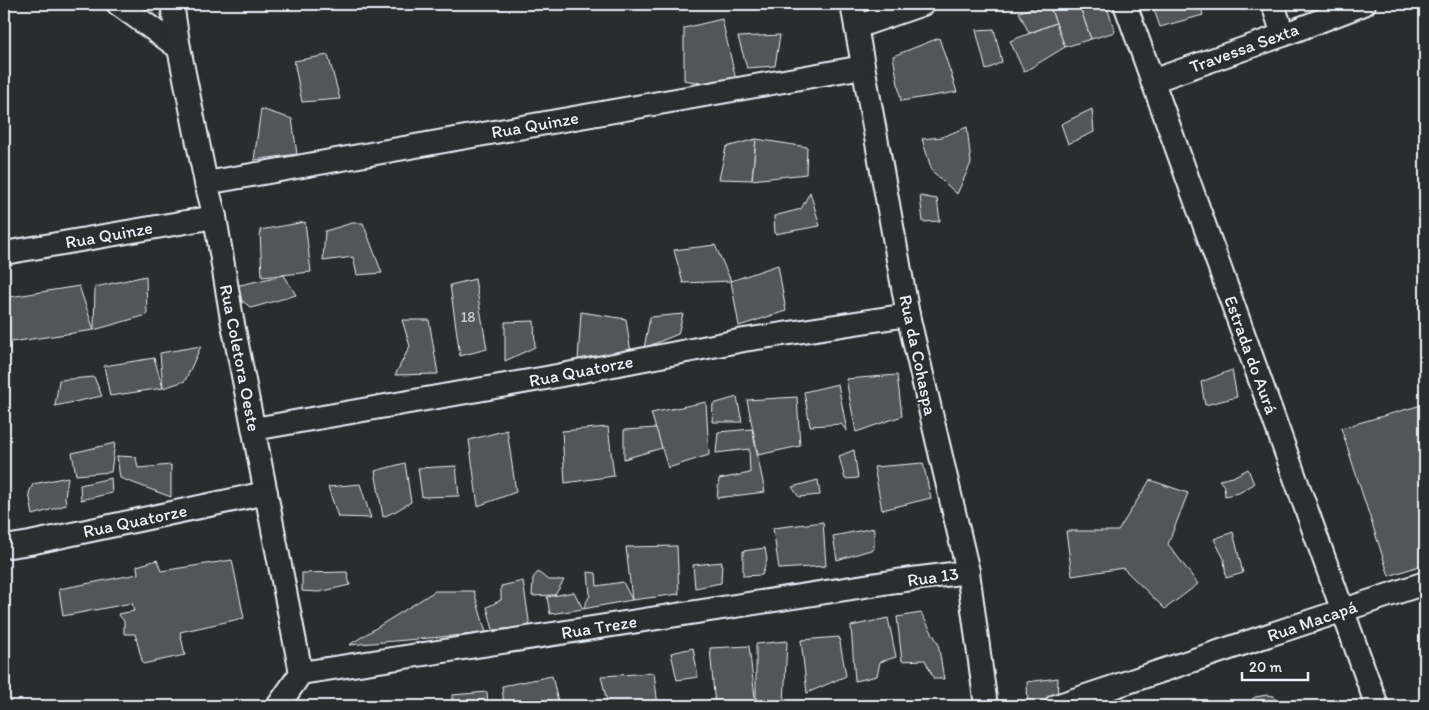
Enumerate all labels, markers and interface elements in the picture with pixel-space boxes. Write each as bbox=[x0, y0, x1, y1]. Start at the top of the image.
street label: Travessa Sexta bbox=[1186, 18, 1302, 78]
street label: Rua Quinze bbox=[490, 107, 580, 143]
street label: Rua Quinze bbox=[64, 217, 154, 253]
street label: Rua Coletora Oeste bbox=[215, 283, 265, 433]
street label: Rua da Cohaspa bbox=[894, 293, 942, 418]
street label: Estrada do Aurá bbox=[1219, 293, 1283, 418]
house number: 18 bbox=[460, 308, 476, 326]
street label: Rua Quatorze bbox=[527, 350, 635, 392]
street label: Rua Quatorze bbox=[81, 499, 189, 543]
street label: Rua 13 bbox=[906, 562, 960, 592]
street label: Rua Macapá bbox=[1264, 595, 1360, 647]
street label: Rua Treze bbox=[560, 610, 638, 644]
scale bar bbox=[1242, 650, 1308, 682]
text: 20 m bbox=[1249, 658, 1283, 676]

